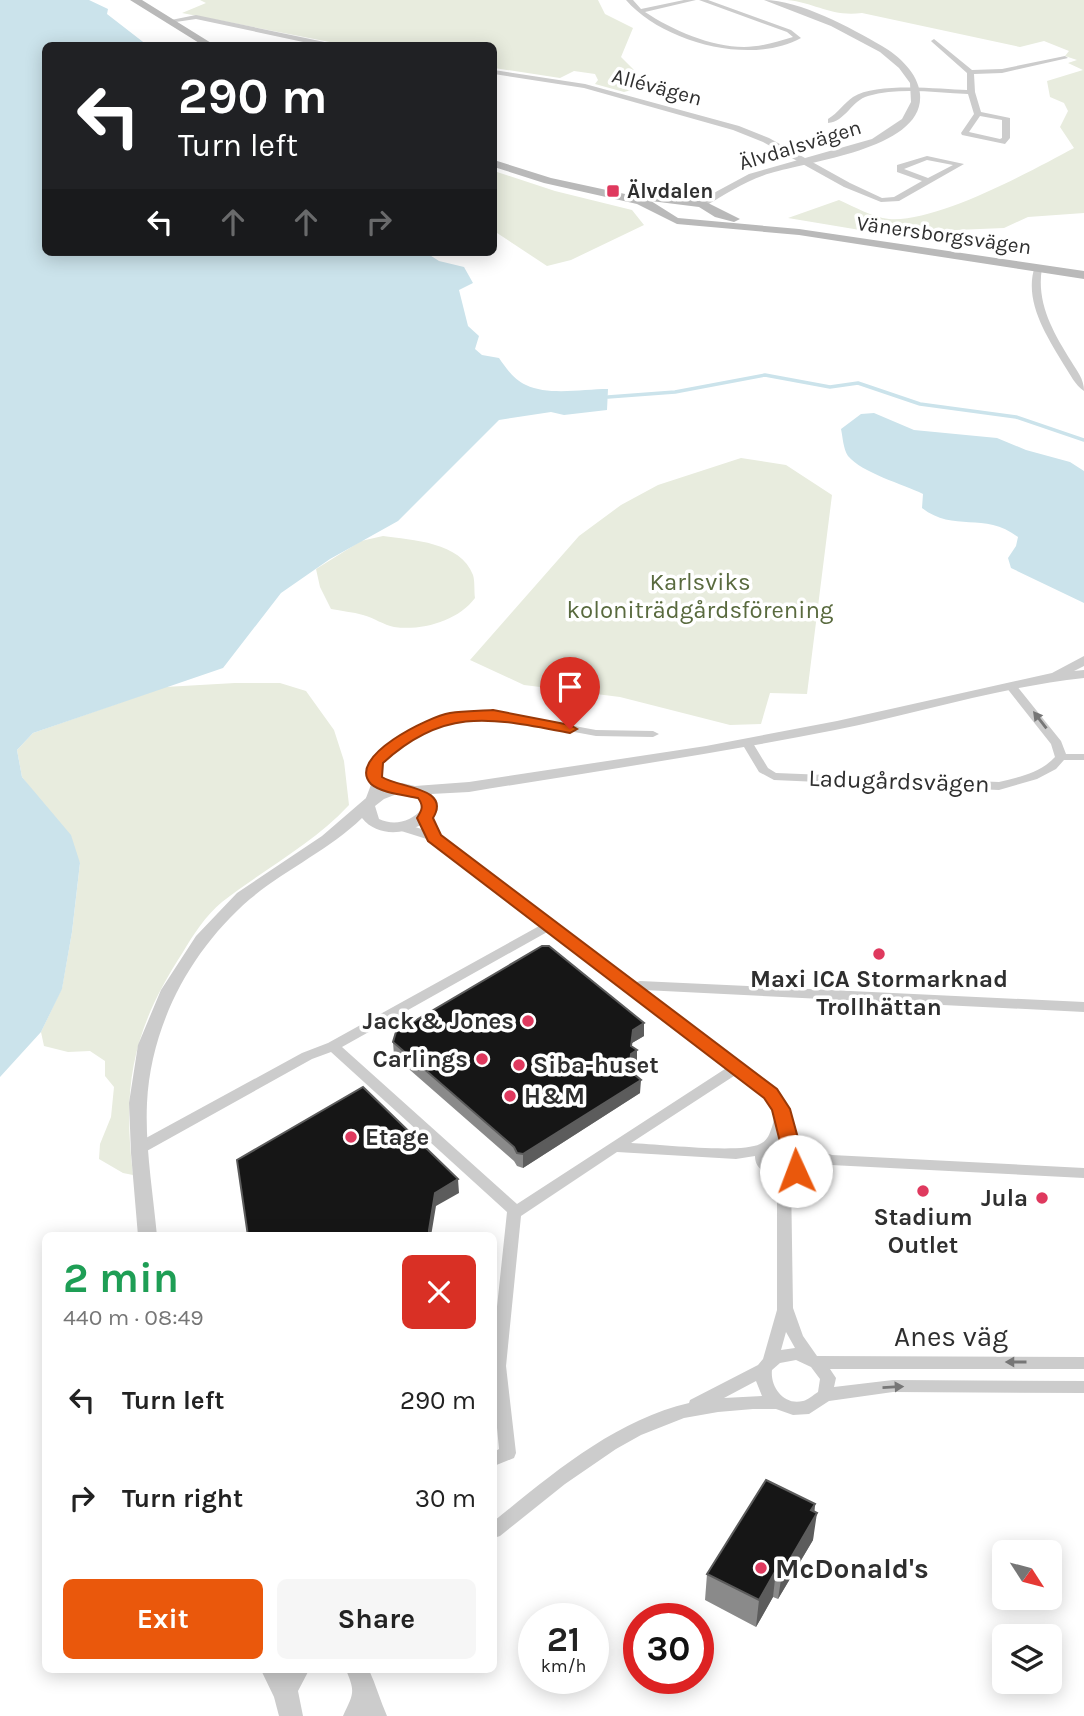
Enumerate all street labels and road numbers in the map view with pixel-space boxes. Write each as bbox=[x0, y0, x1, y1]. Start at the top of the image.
street label: Allévägen bbox=[609, 63, 705, 111]
street label: Älvdalsvägen bbox=[736, 115, 864, 175]
street label: Vänersborgsvägen bbox=[855, 211, 1033, 259]
street label: Ladugårdsvägen bbox=[808, 764, 990, 798]
street label: Anes väg bbox=[894, 1320, 1008, 1353]

